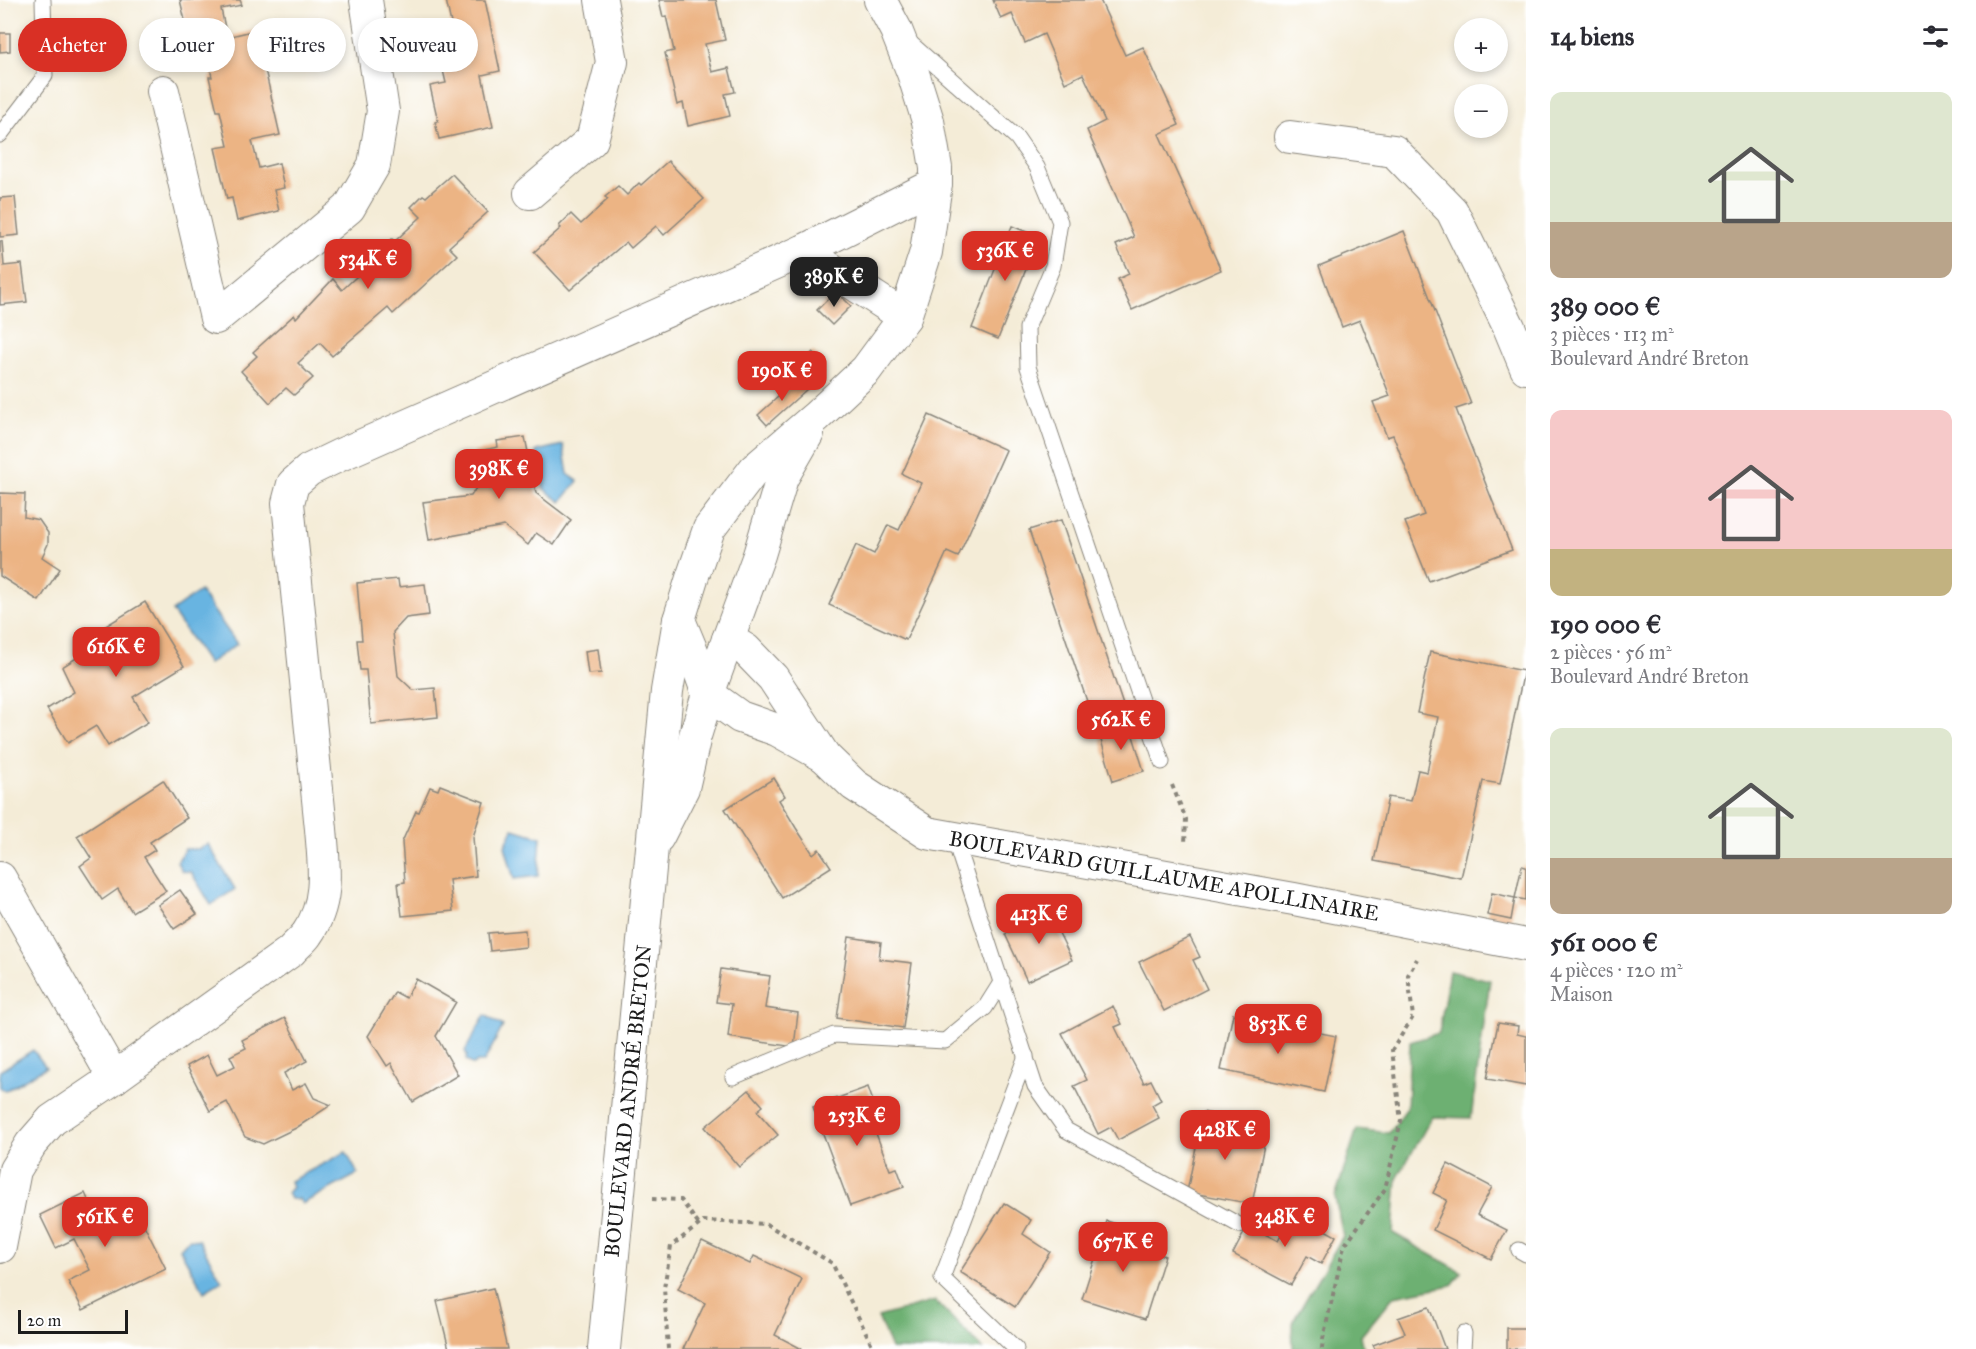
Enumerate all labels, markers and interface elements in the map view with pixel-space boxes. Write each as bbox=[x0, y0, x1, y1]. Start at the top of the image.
chip: Acheter bbox=[18, 18, 127, 72]
chip: Louer bbox=[139, 18, 235, 72]
chip: Filtres bbox=[247, 18, 346, 72]
chip: Nouveau bbox=[358, 18, 478, 72]
map controls bbox=[1454, 18, 1508, 138]
button: + bbox=[1454, 18, 1508, 72]
text: 14 biens bbox=[1550, 20, 1634, 52]
icon: filters bbox=[1919, 20, 1952, 53]
button: − bbox=[1454, 84, 1508, 138]
icon: home bbox=[1697, 131, 1805, 239]
pin: 536K € bbox=[956, 231, 1054, 282]
text: 536K € bbox=[976, 238, 1034, 262]
pin: 534K € bbox=[319, 239, 417, 290]
text: 534K € bbox=[338, 246, 398, 270]
pin: 389K € bbox=[785, 257, 883, 308]
text: 389K € bbox=[804, 264, 864, 288]
text: 389 000 € bbox=[1550, 290, 1661, 322]
text: 3 pièces · 113 m² bbox=[1550, 322, 1674, 346]
text: Boulevard André Breton bbox=[1550, 346, 1749, 370]
pin: 190K € bbox=[733, 351, 831, 402]
text: 190K € bbox=[752, 358, 812, 382]
pin: 398K € bbox=[450, 449, 548, 500]
icon: home bbox=[1697, 449, 1805, 557]
text: 398K € bbox=[469, 456, 529, 480]
text: 190 000 € bbox=[1550, 608, 1662, 640]
pin: 616K € bbox=[67, 627, 165, 678]
text: 616K € bbox=[87, 634, 145, 658]
text: 2 pièces · 56 m² bbox=[1550, 640, 1671, 664]
text: Boulevard André Breton bbox=[1550, 664, 1749, 688]
pin: 562K € bbox=[1072, 700, 1170, 751]
text: 562K € bbox=[1091, 707, 1151, 731]
icon: home bbox=[1697, 767, 1805, 875]
street label: BOULEVARD GUILLAUME APOLLINAIRE bbox=[947, 825, 1381, 927]
pin: 413K € bbox=[990, 894, 1088, 945]
text: 413K € bbox=[1010, 901, 1068, 925]
text: 561 000 € bbox=[1550, 926, 1658, 958]
street label: BOULEVARD ANDRÉ BRETON bbox=[598, 943, 657, 1259]
text: 4 pièces · 120 m² bbox=[1550, 958, 1683, 982]
text: Maison bbox=[1550, 982, 1613, 1006]
pin: 853K € bbox=[1229, 1004, 1327, 1055]
text: 853K € bbox=[1249, 1011, 1307, 1035]
pin: 253K € bbox=[808, 1096, 906, 1147]
text: 253K € bbox=[828, 1103, 886, 1127]
pin: 428K € bbox=[1176, 1110, 1274, 1161]
text: 428K € bbox=[1194, 1117, 1256, 1141]
pin: 561K € bbox=[56, 1197, 154, 1248]
pin: 348K € bbox=[1236, 1197, 1334, 1248]
text: 561K € bbox=[76, 1204, 134, 1228]
text: 348K € bbox=[1255, 1204, 1315, 1228]
pin: 657K € bbox=[1074, 1222, 1172, 1273]
text: 657K € bbox=[1093, 1229, 1153, 1253]
scale bar bbox=[18, 1307, 128, 1334]
text: 20 m bbox=[27, 1311, 61, 1330]

